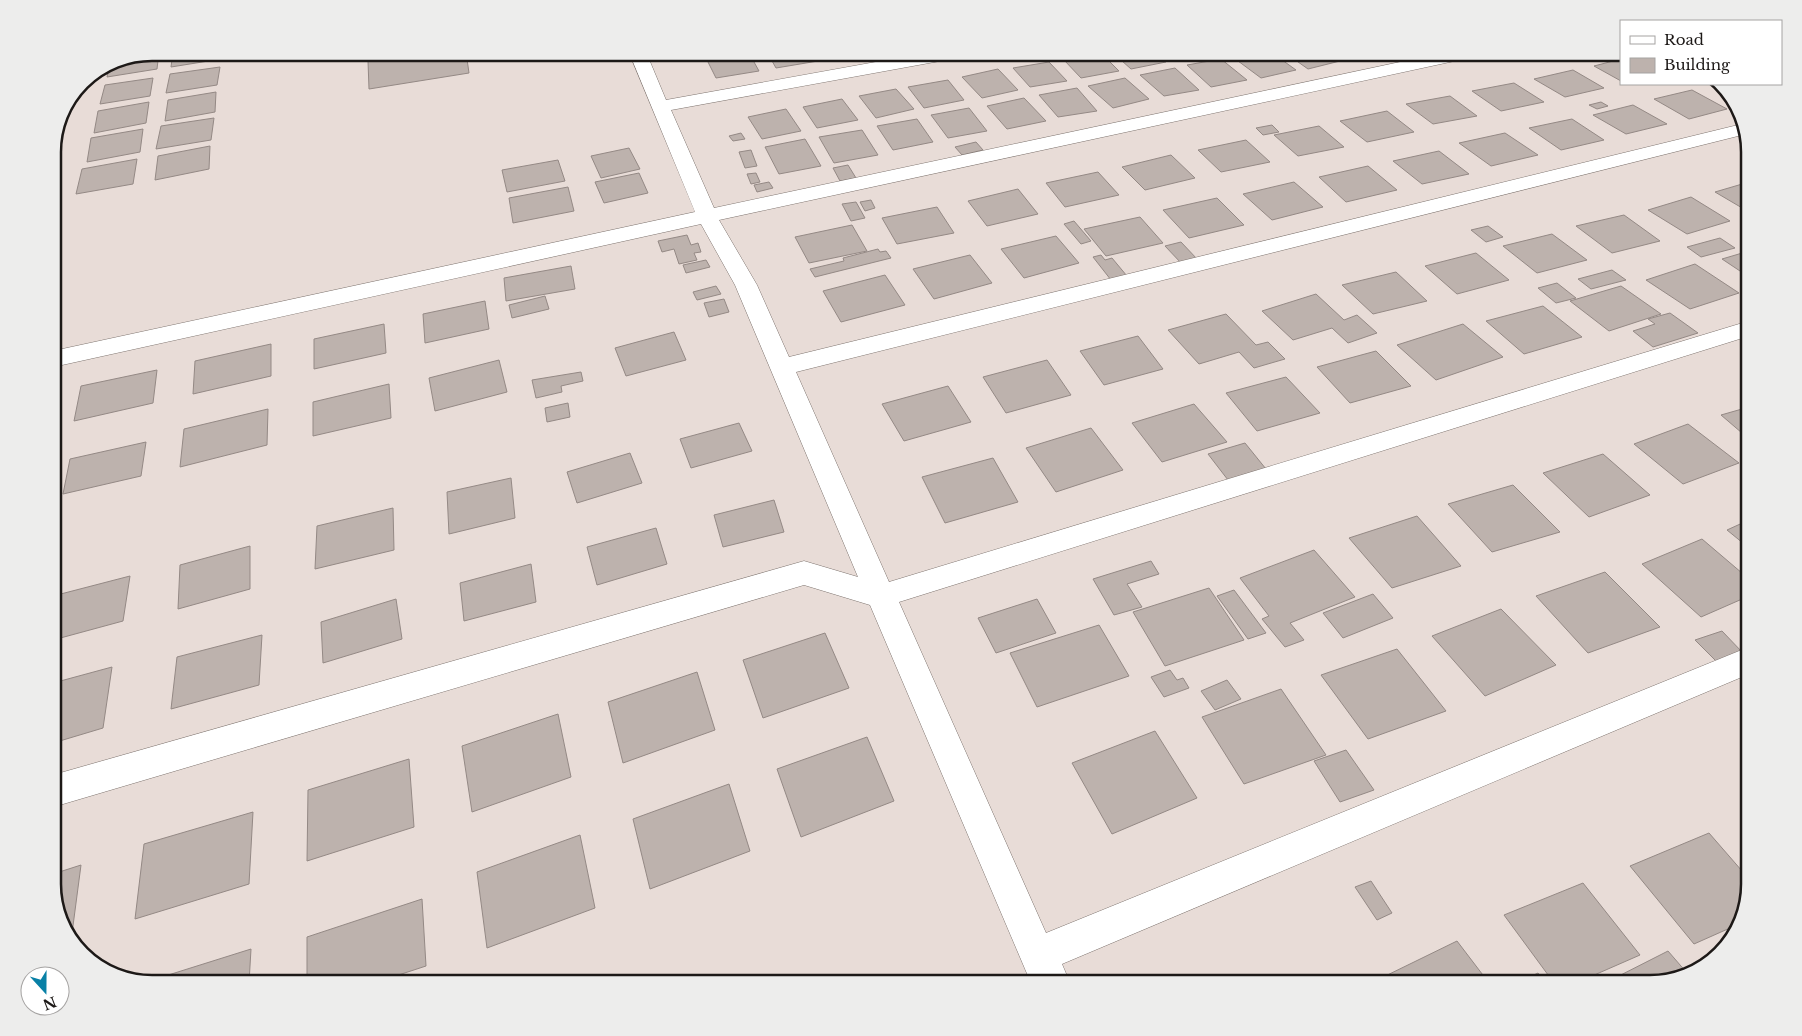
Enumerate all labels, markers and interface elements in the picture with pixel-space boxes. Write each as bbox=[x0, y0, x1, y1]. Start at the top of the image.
legend bbox=[1620, 20, 1782, 85]
text: Road bbox=[1664, 30, 1704, 49]
text: Building bbox=[1664, 55, 1731, 74]
north arrow bbox=[20, 966, 70, 1016]
text: N bbox=[40, 992, 59, 1014]

